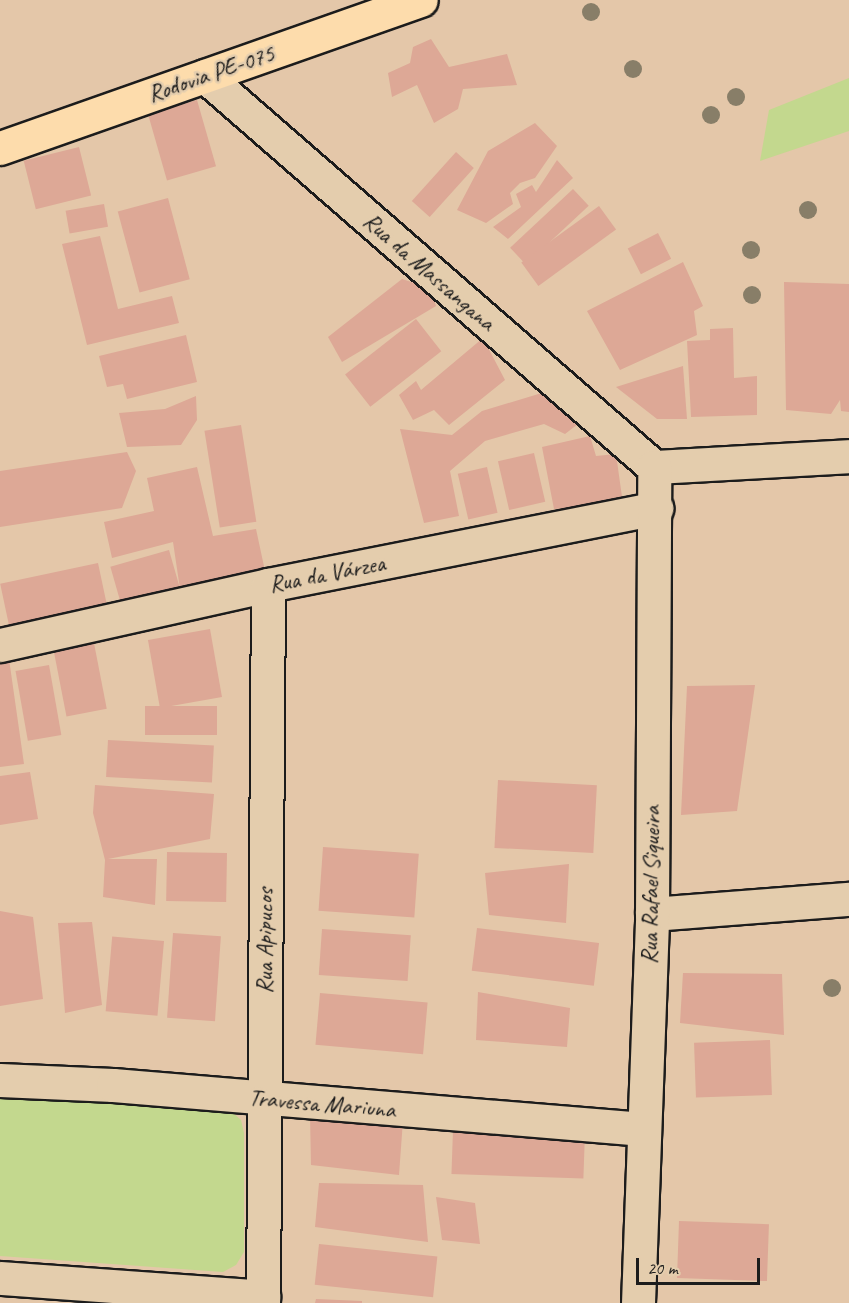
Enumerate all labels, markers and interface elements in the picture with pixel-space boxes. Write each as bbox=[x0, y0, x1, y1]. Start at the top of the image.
street label: Rodovia PE-075 bbox=[144, 39, 278, 109]
street label: Rua da Massangana bbox=[357, 207, 501, 337]
street label: Rua da Várzea bbox=[266, 549, 388, 599]
street label: Rua Rafael Siqueira bbox=[635, 805, 667, 965]
street label: Rua Apipucos bbox=[251, 888, 279, 994]
street label: Travessa Mariuna bbox=[248, 1083, 396, 1125]
scale bar bbox=[639, 1246, 764, 1284]
text: 20 m bbox=[647, 1257, 678, 1279]

